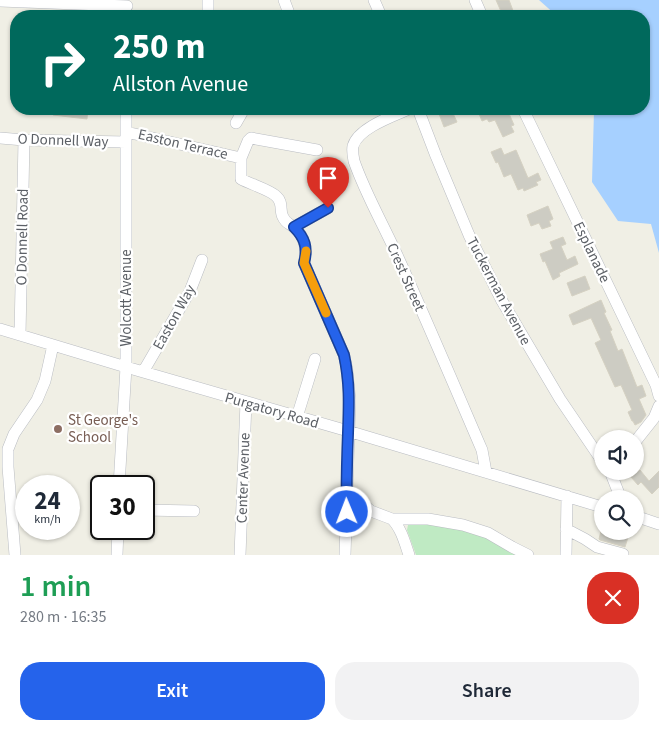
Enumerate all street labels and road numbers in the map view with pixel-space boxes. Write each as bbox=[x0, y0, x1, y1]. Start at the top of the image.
street label: Easton Terrace bbox=[136, 124, 230, 165]
street label: O Donnell Way bbox=[17, 128, 109, 153]
street label: O Donnell Road bbox=[11, 188, 34, 286]
street label: Esplanade bbox=[568, 218, 615, 286]
street label: Tuckerman Avenue bbox=[461, 234, 536, 349]
street label: Crest Street bbox=[381, 240, 430, 315]
street label: Wolcott Avenue bbox=[116, 249, 137, 347]
street label: Easton Way bbox=[148, 281, 201, 354]
street label: Purgatory Road bbox=[222, 387, 321, 434]
street label: Center Avenue bbox=[231, 432, 256, 524]

